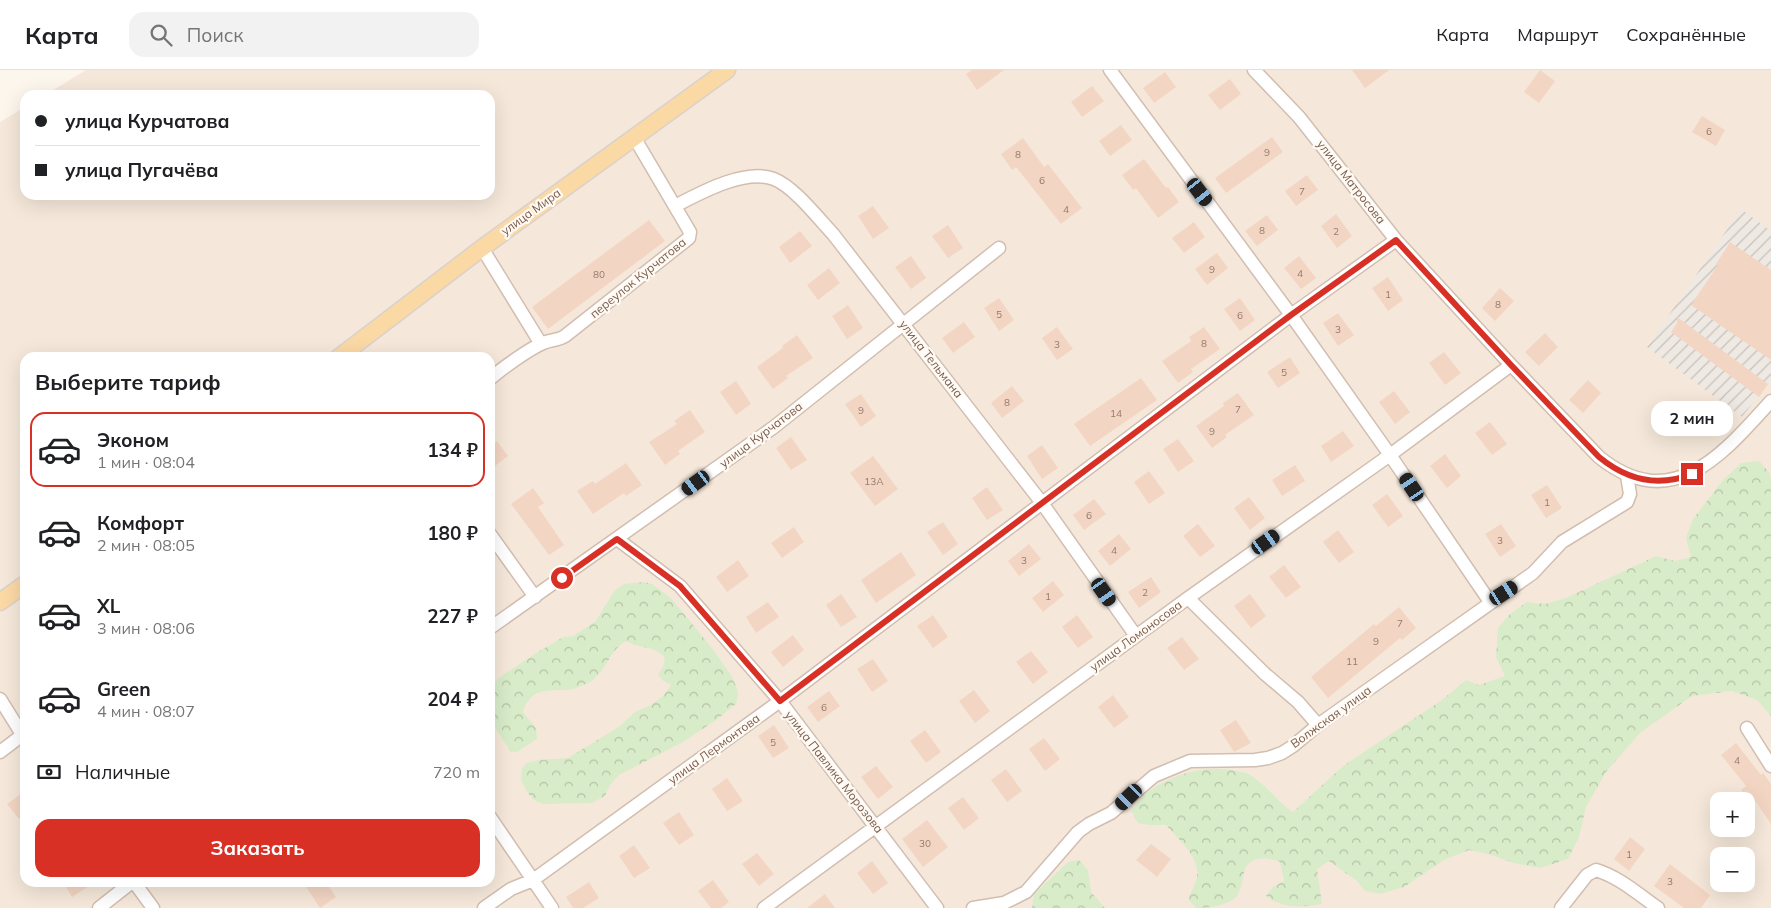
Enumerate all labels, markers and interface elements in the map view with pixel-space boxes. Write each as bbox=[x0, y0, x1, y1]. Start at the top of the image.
search box bbox=[129, 12, 479, 57]
text: Карта bbox=[25, 20, 99, 50]
icon: search bbox=[147, 21, 175, 49]
text: Поиск bbox=[187, 23, 244, 47]
text: Карта bbox=[1436, 23, 1489, 46]
text: Маршрут bbox=[1517, 23, 1598, 46]
text: Сохранённые bbox=[1626, 23, 1746, 46]
text: улица Курчатова bbox=[65, 109, 230, 133]
house number: 6 bbox=[1706, 125, 1712, 138]
street label: улица Матросова bbox=[1314, 137, 1389, 227]
house number: 9 bbox=[1264, 146, 1270, 159]
house number: 8 bbox=[1015, 148, 1021, 161]
text: улица Пугачёва bbox=[65, 158, 219, 182]
house number: 6 bbox=[1039, 174, 1045, 187]
car bbox=[1184, 176, 1215, 208]
street label: улица Мира bbox=[498, 185, 564, 238]
house number: 7 bbox=[1299, 185, 1305, 198]
house number: 4 bbox=[1063, 203, 1069, 216]
house number: 8 bbox=[1259, 224, 1265, 237]
house number: 2 bbox=[1333, 225, 1339, 238]
street label: переулок Курчатова bbox=[587, 234, 689, 321]
house number: 9 bbox=[1209, 263, 1215, 276]
house number: 4 bbox=[1297, 267, 1303, 280]
house number: 80 bbox=[593, 268, 605, 281]
house number: 1 bbox=[1385, 288, 1391, 301]
house number: 8 bbox=[1495, 298, 1501, 311]
house number: 5 bbox=[996, 308, 1002, 321]
house number: 6 bbox=[1237, 309, 1243, 322]
street label: улица Тельмана bbox=[896, 317, 966, 401]
house number: 3 bbox=[1335, 323, 1341, 336]
house number: 8 bbox=[1201, 337, 1207, 350]
house number: 3 bbox=[1054, 338, 1060, 351]
house number: 5 bbox=[1281, 366, 1287, 379]
text: Выберите тариф bbox=[35, 368, 221, 396]
house number: 8 bbox=[1004, 396, 1010, 409]
street label: улица Курчатова bbox=[716, 399, 805, 471]
callout: 2 мин bbox=[1651, 402, 1733, 436]
house number: 7 bbox=[1235, 403, 1241, 416]
house number: 9 bbox=[858, 404, 864, 417]
house number: 14 bbox=[1110, 407, 1122, 420]
text: 2 мин bbox=[1670, 408, 1714, 428]
house number: 9 bbox=[1209, 425, 1215, 438]
icon: car bbox=[37, 427, 82, 472]
text: Эконом bbox=[97, 428, 169, 452]
text: 134 ₽ bbox=[427, 438, 478, 462]
text: 1 мин · 08:04 bbox=[97, 452, 195, 472]
route end bbox=[1681, 463, 1703, 485]
car bbox=[679, 468, 712, 498]
car bbox=[1397, 470, 1426, 504]
house number: 13А bbox=[864, 475, 884, 488]
house number: 1 bbox=[1544, 496, 1550, 509]
house number: 6 bbox=[1086, 509, 1092, 522]
icon: car bbox=[37, 510, 82, 555]
text: Комфорт bbox=[97, 511, 184, 535]
text: 180 ₽ bbox=[427, 521, 478, 545]
car bbox=[1249, 527, 1282, 557]
house number: 3 bbox=[1497, 534, 1503, 547]
text: 2 мин · 08:05 bbox=[97, 535, 195, 555]
house number: 4 bbox=[1111, 544, 1117, 557]
house number: 3 bbox=[1021, 554, 1027, 567]
route start bbox=[551, 567, 573, 589]
car bbox=[1089, 575, 1118, 609]
car bbox=[1487, 579, 1520, 607]
house number: 2 bbox=[1142, 586, 1148, 599]
house number: 1 bbox=[1045, 590, 1051, 603]
icon: car bbox=[37, 593, 82, 638]
text: XL bbox=[97, 594, 120, 618]
street label: улица Ломоносова bbox=[1087, 597, 1185, 674]
text: 227 ₽ bbox=[427, 604, 478, 628]
house number: 7 bbox=[1397, 617, 1403, 630]
text: 3 мин · 08:06 bbox=[97, 618, 195, 638]
house number: 9 bbox=[1373, 635, 1379, 648]
house number: 11 bbox=[1346, 655, 1358, 668]
icon: car bbox=[37, 676, 82, 721]
text: Green bbox=[97, 677, 151, 701]
street label: Волжская улица bbox=[1287, 682, 1374, 751]
text: 204 ₽ bbox=[427, 687, 478, 711]
text: 4 мин · 08:07 bbox=[97, 701, 195, 721]
house number: 6 bbox=[821, 701, 827, 714]
street label: улица Павлика Морозова bbox=[782, 708, 887, 836]
street label: улица Лермонтова bbox=[665, 710, 763, 787]
house number: 5 bbox=[770, 736, 776, 749]
house number: 4 bbox=[1734, 754, 1740, 767]
icon: cash bbox=[35, 758, 63, 786]
text: Наличные bbox=[75, 760, 170, 784]
text: 720 m bbox=[433, 762, 480, 782]
car bbox=[1113, 781, 1145, 813]
map controls bbox=[1710, 792, 1755, 892]
button: + bbox=[1710, 792, 1755, 837]
button: Заказать bbox=[35, 819, 480, 877]
house number: 30 bbox=[919, 837, 931, 850]
button: − bbox=[1710, 847, 1755, 892]
house number: 1 bbox=[1626, 848, 1632, 861]
house number: 3 bbox=[1667, 875, 1673, 888]

